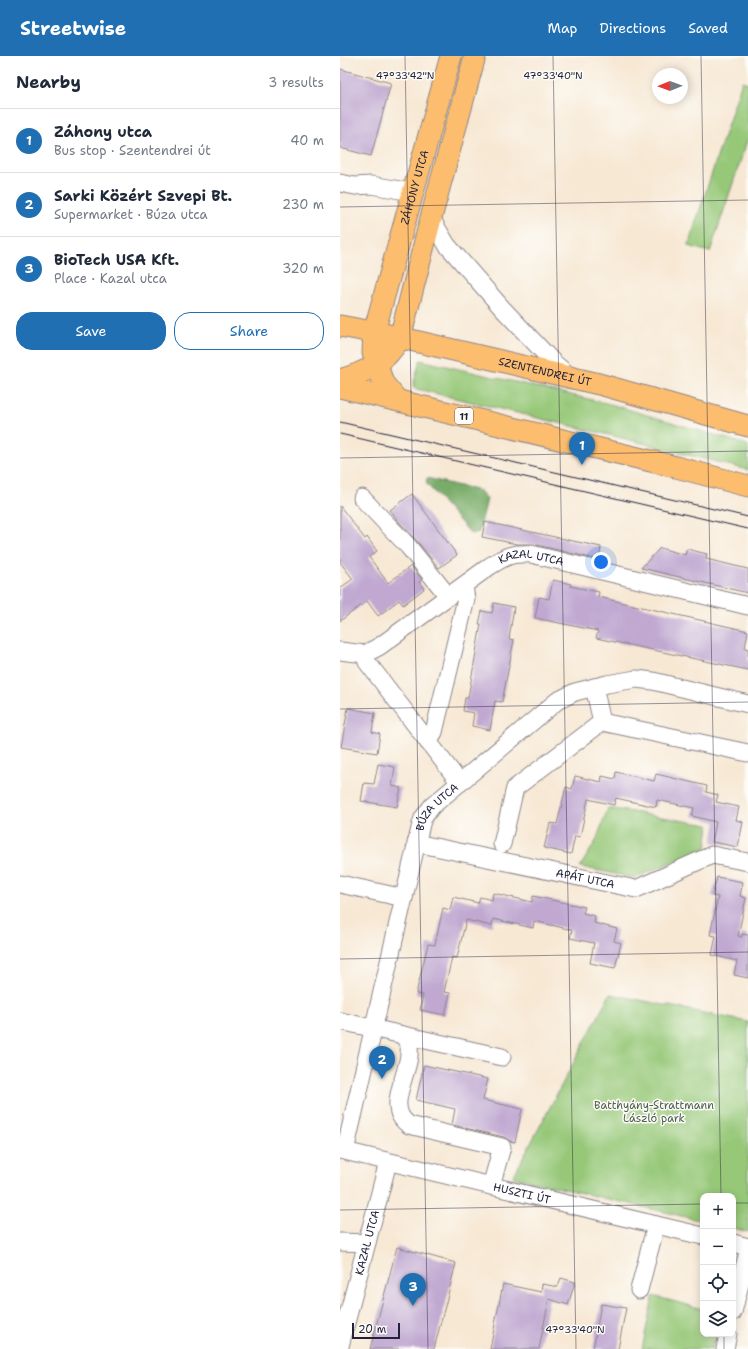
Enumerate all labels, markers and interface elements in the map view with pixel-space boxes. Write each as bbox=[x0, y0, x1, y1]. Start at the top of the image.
text: Streetwise bbox=[20, 16, 126, 41]
text: Map bbox=[548, 19, 578, 37]
text: Directions bbox=[600, 19, 666, 37]
text: Saved bbox=[688, 19, 728, 37]
north arrow bbox=[652, 68, 688, 104]
text: 47°33'42"N bbox=[376, 69, 434, 82]
text: 47°33'40"N bbox=[523, 69, 583, 82]
text: Nearby bbox=[16, 71, 81, 93]
text: 3 results bbox=[268, 74, 324, 91]
text: Záhony utca bbox=[54, 122, 152, 142]
text: 1 bbox=[26, 132, 32, 149]
text: 40 m bbox=[290, 132, 324, 149]
text: Bus stop · Szentendrei út bbox=[54, 142, 211, 159]
street label: ZÁHONY UTCA bbox=[397, 148, 432, 226]
text: Sarki Közért Szvepi Bt. bbox=[54, 186, 232, 206]
text: 2 bbox=[24, 196, 34, 213]
text: 230 m bbox=[282, 196, 324, 213]
text: Supermarket · Búza utca bbox=[54, 206, 208, 223]
text: BioTech USA Kft. bbox=[54, 250, 179, 270]
text: 3 bbox=[24, 260, 34, 277]
text: 320 m bbox=[282, 260, 324, 277]
text: Place · Kazal utca bbox=[54, 270, 167, 287]
button: Save bbox=[16, 312, 166, 350]
button: Share bbox=[174, 312, 324, 350]
street label: SZENTENDREI ÚT bbox=[497, 353, 593, 390]
road number: 11 bbox=[455, 408, 473, 424]
pin: 1 bbox=[569, 432, 595, 465]
street label: KAZAL UTCA bbox=[496, 546, 565, 569]
your location bbox=[591, 552, 611, 572]
street label: BÚZA UTCA bbox=[412, 780, 461, 832]
street label: APÁT UTCA bbox=[555, 865, 616, 892]
pin: 2 bbox=[369, 1046, 395, 1079]
park label: Batthyány-Strattmann László park bbox=[594, 1098, 714, 1126]
street label: HUSZTI ÚT bbox=[492, 1179, 552, 1207]
map controls bbox=[700, 1193, 736, 1337]
button: + bbox=[700, 1193, 736, 1229]
street label: KAZAL UTCA bbox=[351, 1208, 383, 1277]
button: − bbox=[700, 1229, 736, 1265]
button: locate bbox=[700, 1265, 736, 1301]
pin: 3 bbox=[400, 1273, 426, 1306]
button: layers bbox=[700, 1301, 736, 1337]
scale bar bbox=[352, 1321, 400, 1340]
text: 20 m bbox=[358, 1322, 386, 1337]
text: 47°33'40"N bbox=[545, 1323, 605, 1336]

